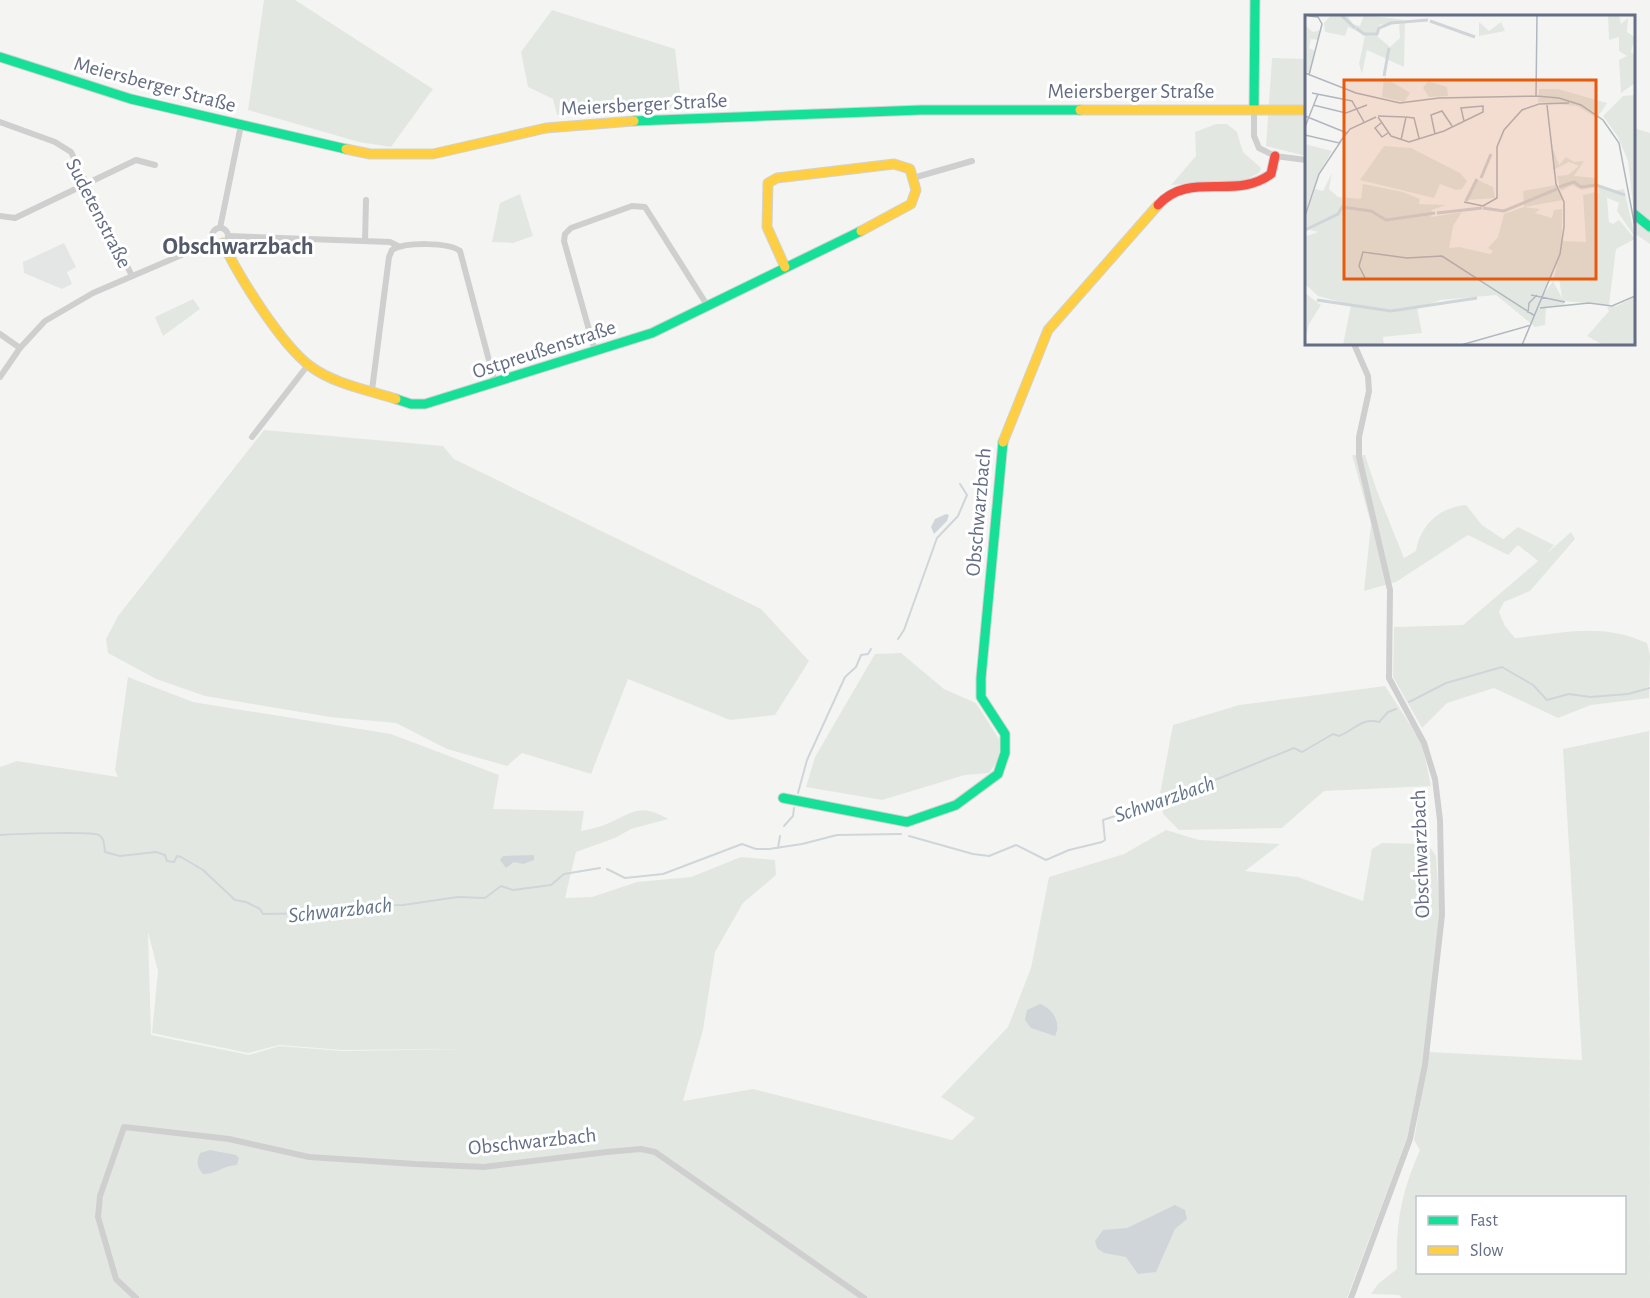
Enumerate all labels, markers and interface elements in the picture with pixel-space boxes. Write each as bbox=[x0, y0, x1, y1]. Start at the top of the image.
inset map bbox=[1305, 15, 1635, 345]
street label: Meiersberger Straße bbox=[72, 53, 238, 116]
street label: Meiersberger Straße bbox=[1048, 81, 1214, 102]
street label: Meiersberger Straße bbox=[560, 90, 728, 119]
street label: Sudetenstraße bbox=[62, 155, 135, 272]
district label: Obschwarzbach bbox=[162, 235, 314, 259]
street label: Ostpreußenstraße bbox=[470, 316, 619, 383]
street label: Obschwarzbach bbox=[962, 447, 995, 577]
water label: Schwarzbach bbox=[1111, 772, 1217, 826]
street label: Obschwarzbach bbox=[1408, 789, 1433, 919]
water label: Schwarzbach bbox=[287, 894, 393, 926]
street label: Obschwarzbach bbox=[467, 1124, 597, 1159]
legend bbox=[1416, 1196, 1626, 1274]
text: Fast bbox=[1470, 1212, 1498, 1230]
text: Slow bbox=[1470, 1242, 1503, 1260]

